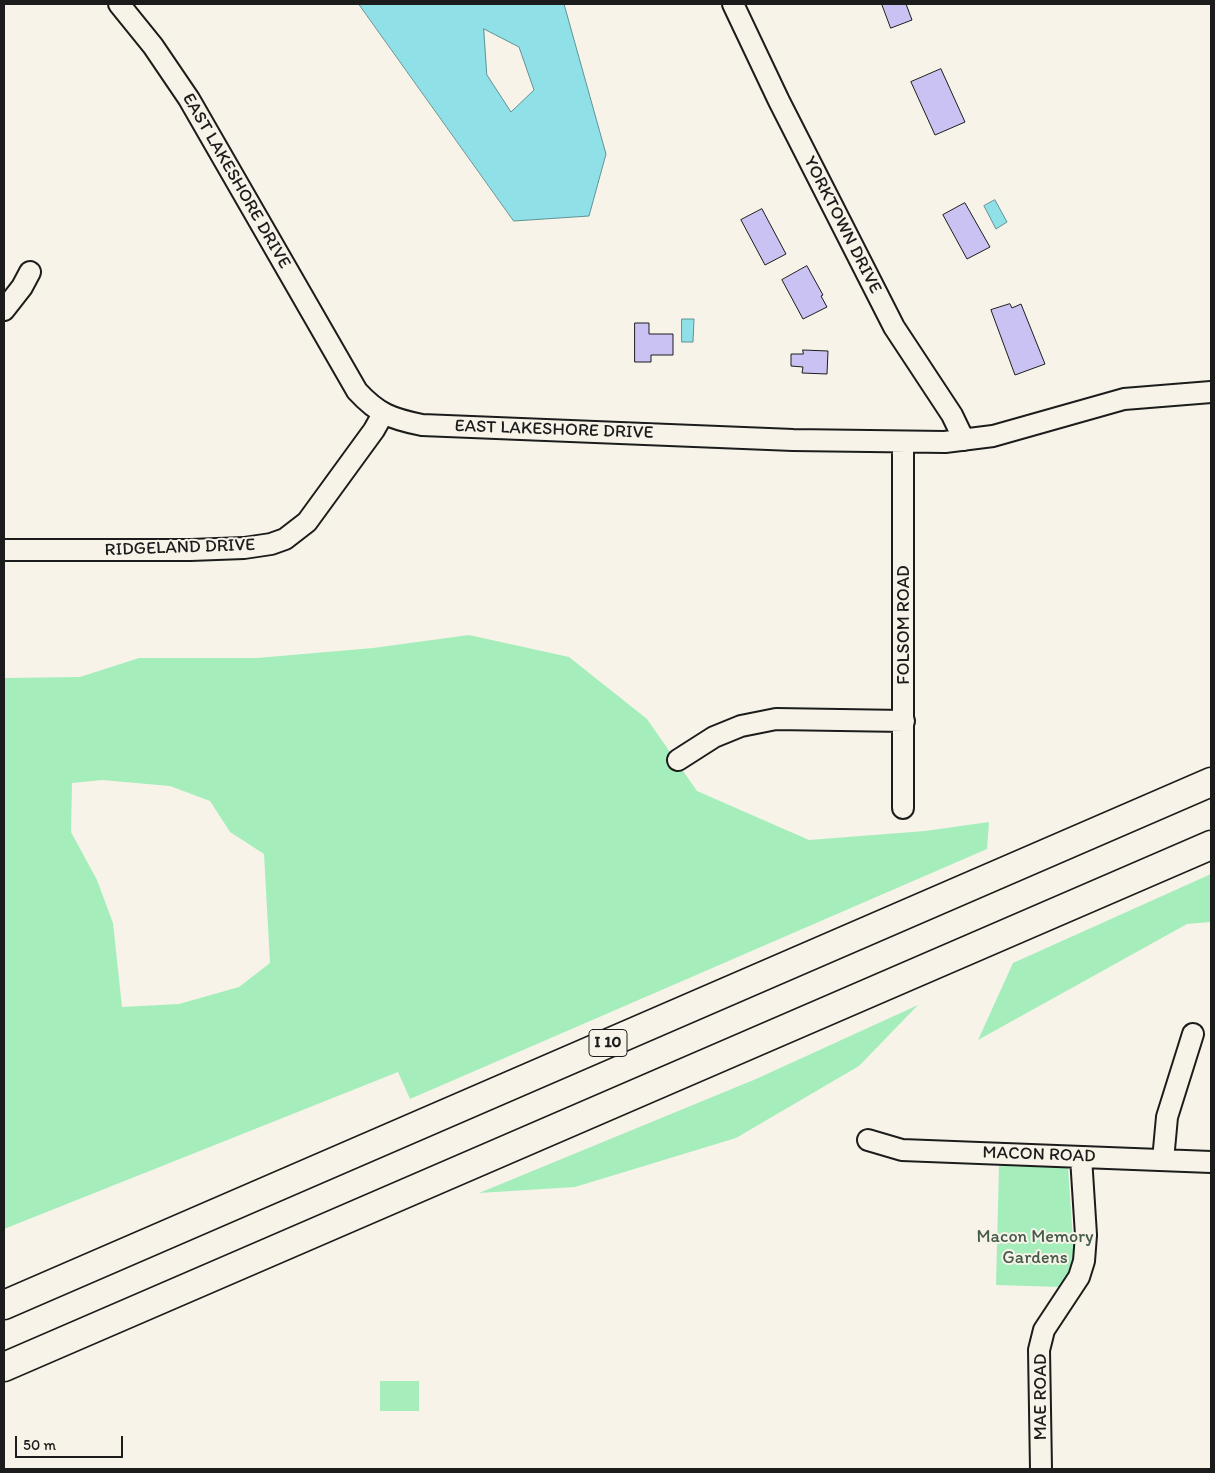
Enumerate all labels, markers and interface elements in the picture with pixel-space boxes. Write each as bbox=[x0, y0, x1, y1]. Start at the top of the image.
street label: EAST LAKESHORE DRIVE bbox=[177, 89, 295, 273]
street label: YORKTOWN DRIVE bbox=[798, 153, 886, 297]
street label: EAST LAKESHORE DRIVE bbox=[454, 416, 654, 444]
street label: RIDGELAND DRIVE bbox=[104, 535, 256, 561]
street label: FOLSOM ROAD bbox=[893, 565, 915, 685]
road number: I 10 bbox=[589, 1030, 627, 1056]
street label: MACON ROAD bbox=[982, 1142, 1096, 1168]
park label: Macon Memory Gardens bbox=[976, 1226, 1094, 1268]
street label: MAE ROAD bbox=[1030, 1354, 1052, 1440]
scale bar bbox=[18, 1426, 125, 1458]
text: 50 m bbox=[23, 1436, 56, 1454]

